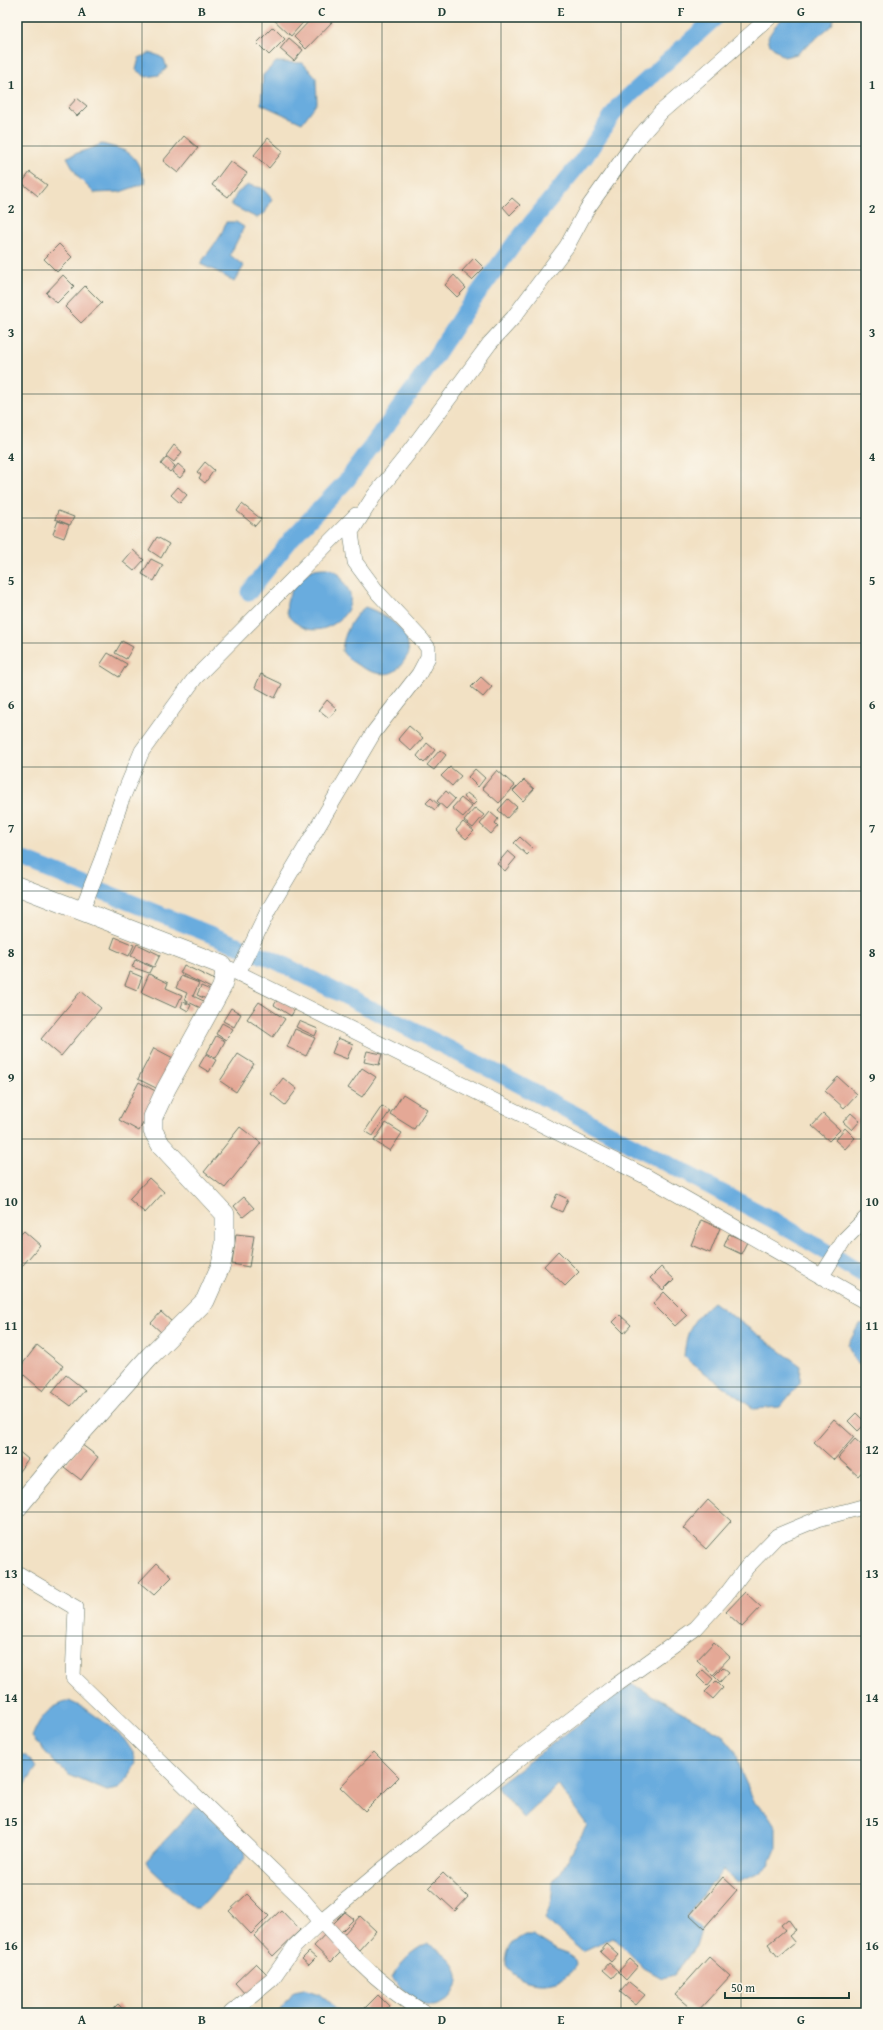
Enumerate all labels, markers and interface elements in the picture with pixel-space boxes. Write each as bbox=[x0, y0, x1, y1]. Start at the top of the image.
text: A bbox=[78, 2, 87, 21]
text: B bbox=[198, 2, 206, 21]
text: C bbox=[318, 2, 326, 21]
text: D bbox=[438, 2, 446, 21]
text: E bbox=[558, 2, 565, 21]
text: F bbox=[678, 2, 685, 21]
text: G bbox=[797, 2, 805, 21]
text: 1 bbox=[8, 75, 14, 94]
text: 1 bbox=[869, 75, 875, 94]
text: 2 bbox=[8, 199, 15, 218]
text: 2 bbox=[869, 199, 876, 218]
text: 3 bbox=[8, 323, 14, 342]
text: 3 bbox=[869, 323, 875, 342]
text: 4 bbox=[8, 447, 15, 466]
text: 4 bbox=[869, 447, 876, 466]
text: 5 bbox=[8, 571, 15, 590]
text: 5 bbox=[869, 571, 876, 590]
text: 6 bbox=[8, 695, 15, 714]
text: 6 bbox=[869, 695, 876, 714]
text: 7 bbox=[8, 819, 15, 838]
text: 7 bbox=[869, 819, 876, 838]
text: 8 bbox=[8, 943, 15, 962]
text: 8 bbox=[869, 943, 876, 962]
text: 9 bbox=[8, 1068, 15, 1087]
text: 9 bbox=[869, 1068, 876, 1087]
text: 10 bbox=[4, 1192, 18, 1211]
text: 10 bbox=[865, 1192, 879, 1211]
text: 11 bbox=[4, 1316, 18, 1335]
text: 11 bbox=[865, 1316, 879, 1335]
text: 12 bbox=[4, 1440, 18, 1459]
text: 12 bbox=[865, 1440, 879, 1459]
text: 13 bbox=[4, 1564, 18, 1583]
text: 13 bbox=[865, 1564, 879, 1583]
text: 14 bbox=[4, 1688, 18, 1707]
text: 14 bbox=[865, 1688, 879, 1707]
text: 15 bbox=[4, 1812, 18, 1831]
text: 15 bbox=[865, 1812, 879, 1831]
text: 16 bbox=[4, 1936, 18, 1955]
text: 16 bbox=[865, 1936, 879, 1955]
scale bar bbox=[725, 1974, 849, 2000]
text: 50 m bbox=[731, 1979, 755, 1996]
text: A bbox=[78, 2010, 87, 2029]
text: B bbox=[198, 2010, 206, 2029]
text: C bbox=[318, 2010, 326, 2029]
text: D bbox=[438, 2010, 446, 2029]
text: E bbox=[558, 2010, 565, 2029]
text: F bbox=[678, 2010, 685, 2029]
text: G bbox=[797, 2010, 805, 2029]

